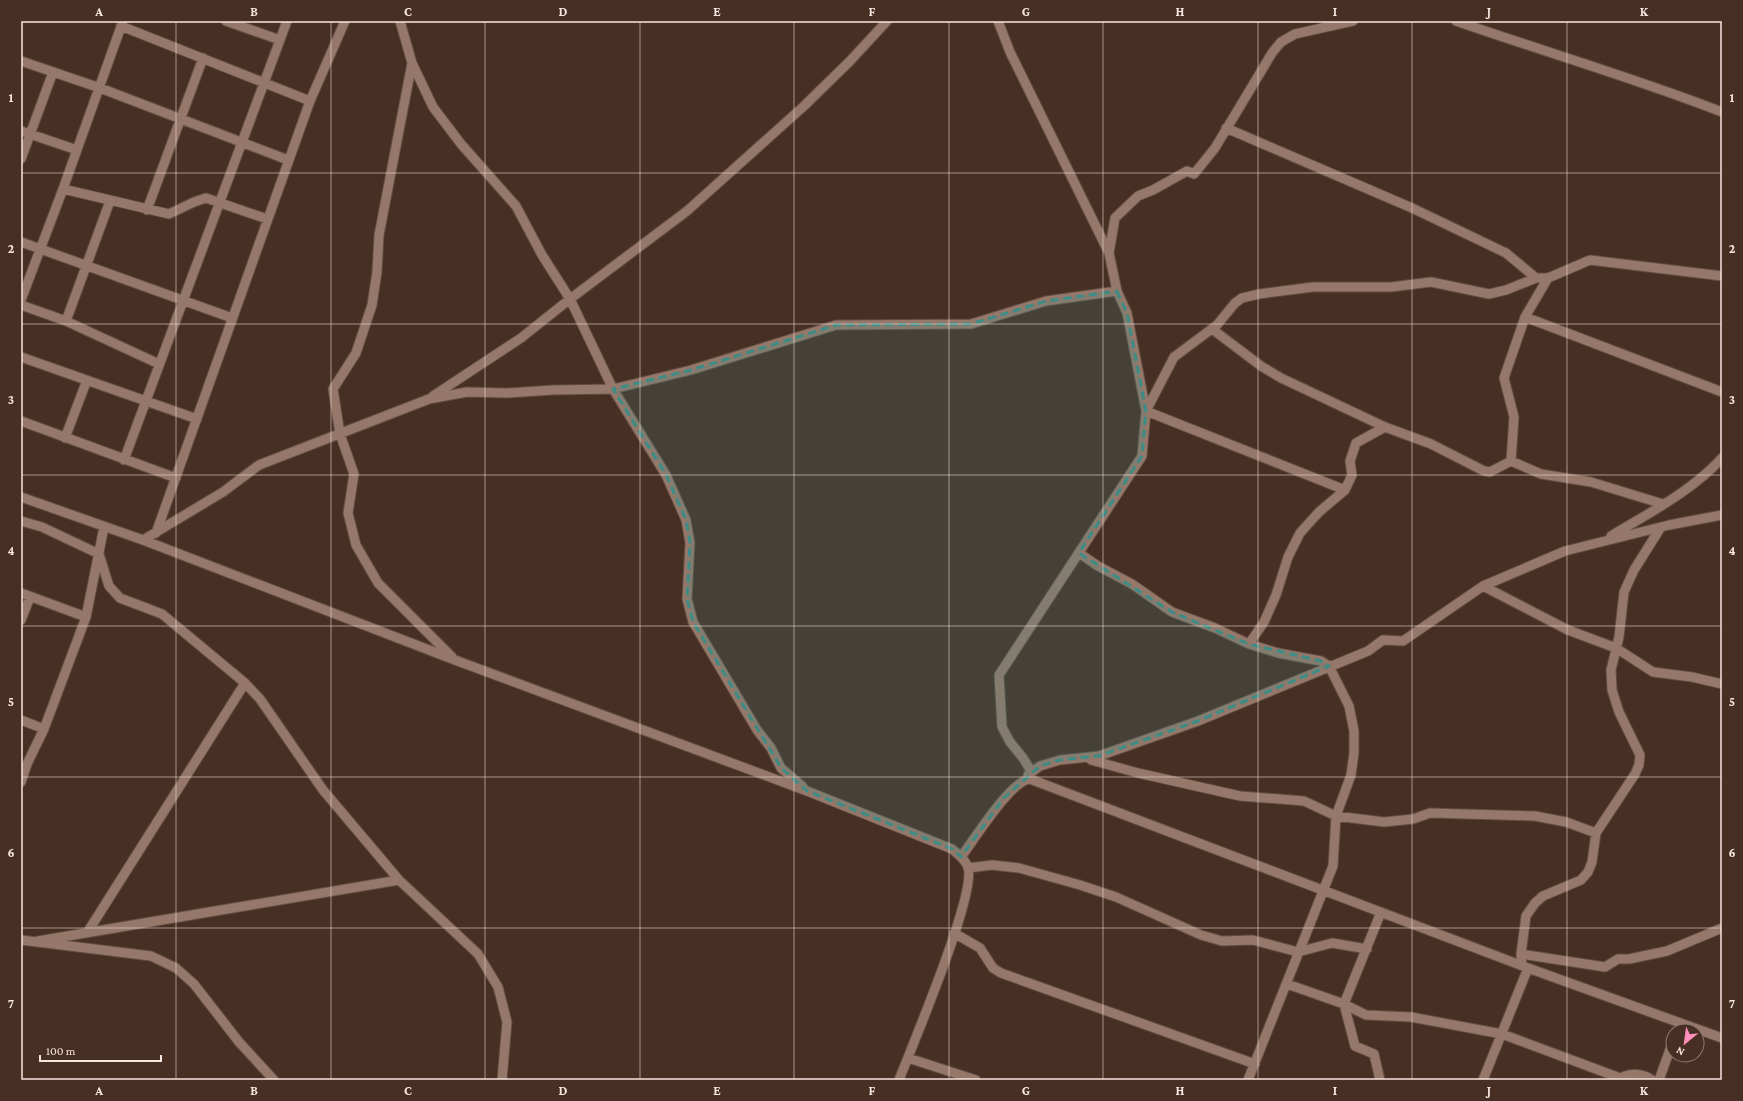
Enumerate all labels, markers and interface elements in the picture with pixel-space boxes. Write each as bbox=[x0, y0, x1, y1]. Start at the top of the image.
text: A bbox=[94, 4, 103, 19]
text: B bbox=[250, 4, 258, 19]
text: C bbox=[404, 4, 412, 19]
text: D bbox=[559, 4, 568, 19]
text: E bbox=[713, 4, 721, 19]
text: F bbox=[869, 4, 876, 19]
text: G bbox=[1022, 4, 1030, 19]
text: H bbox=[1176, 4, 1185, 19]
text: I bbox=[1333, 4, 1337, 19]
text: J bbox=[1485, 4, 1491, 19]
text: K bbox=[1640, 4, 1649, 19]
text: 1 bbox=[9, 90, 14, 105]
text: 1 bbox=[1730, 90, 1735, 105]
text: 2 bbox=[8, 241, 15, 256]
text: 2 bbox=[1729, 241, 1736, 256]
text: 3 bbox=[8, 392, 14, 407]
text: 3 bbox=[1729, 392, 1735, 407]
text: 4 bbox=[7, 543, 15, 558]
text: 4 bbox=[1728, 543, 1736, 558]
text: 5 bbox=[8, 694, 14, 709]
text: 5 bbox=[1729, 694, 1735, 709]
text: 6 bbox=[7, 845, 15, 860]
text: 6 bbox=[1728, 845, 1736, 860]
text: 7 bbox=[8, 996, 14, 1011]
text: 7 bbox=[1729, 996, 1735, 1011]
north arrow bbox=[1665, 1023, 1705, 1063]
scale bar bbox=[40, 1037, 161, 1063]
text: 100 m bbox=[46, 1044, 76, 1058]
text: N bbox=[1674, 1044, 1686, 1059]
text: A bbox=[94, 1083, 103, 1098]
text: B bbox=[250, 1083, 258, 1098]
text: C bbox=[404, 1083, 412, 1098]
text: D bbox=[559, 1083, 568, 1098]
text: E bbox=[713, 1083, 721, 1098]
text: F bbox=[869, 1083, 876, 1098]
text: G bbox=[1022, 1083, 1030, 1098]
text: H bbox=[1176, 1083, 1185, 1098]
text: I bbox=[1333, 1083, 1337, 1098]
text: J bbox=[1485, 1083, 1491, 1098]
text: K bbox=[1640, 1083, 1649, 1098]

